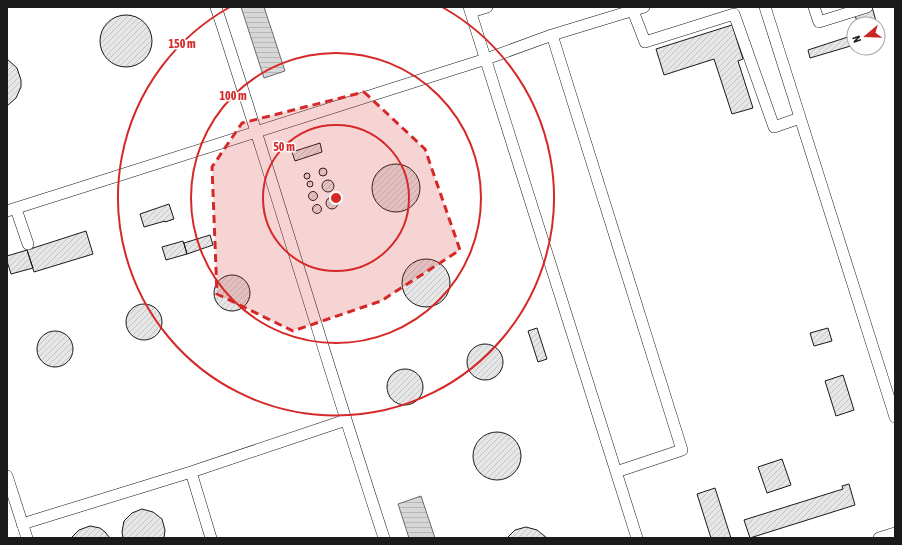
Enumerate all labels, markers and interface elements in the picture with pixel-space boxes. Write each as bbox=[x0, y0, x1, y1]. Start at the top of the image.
north arrow bbox=[846, 16, 886, 56]
text: N bbox=[850, 34, 863, 44]
text: 150 m bbox=[168, 37, 196, 51]
text: 100 m bbox=[219, 89, 247, 103]
text: 50 m bbox=[273, 140, 295, 154]
centre of rings bbox=[329, 191, 343, 205]

